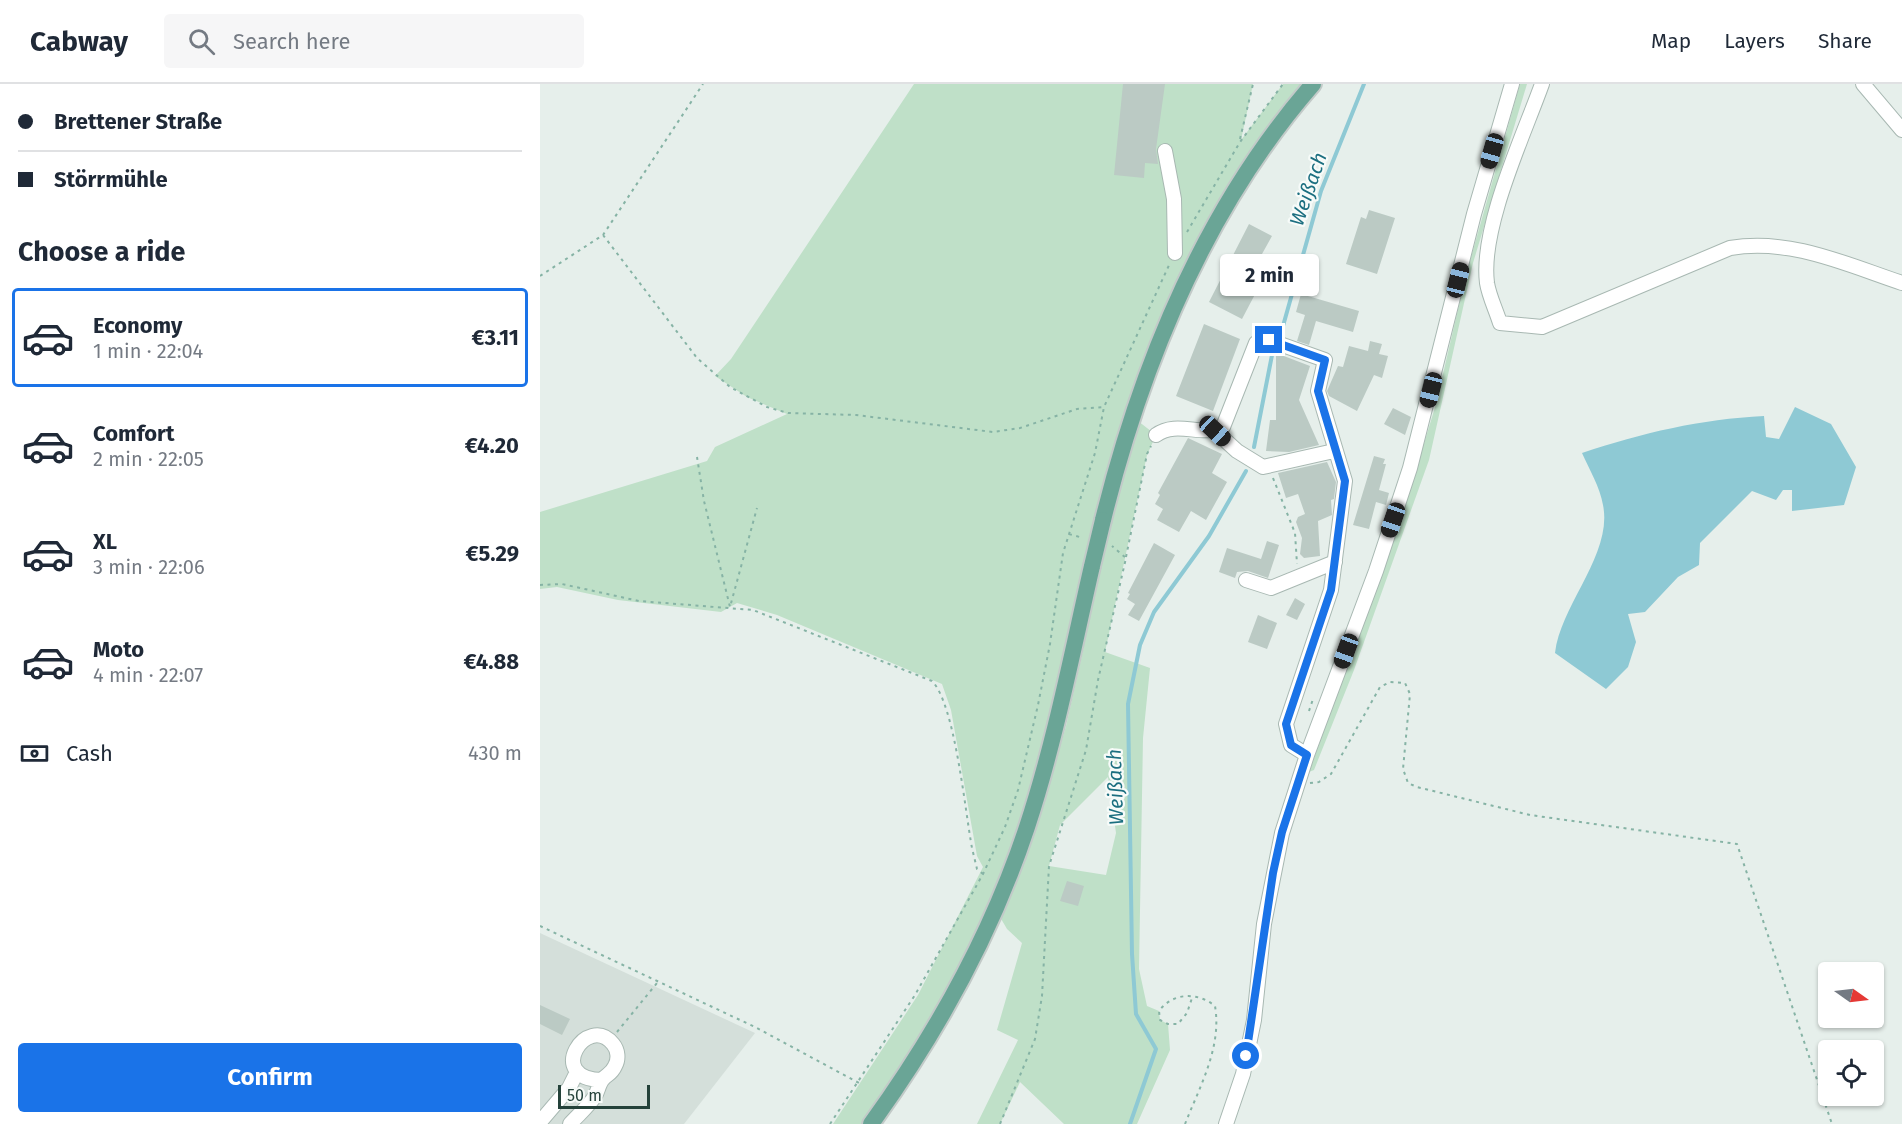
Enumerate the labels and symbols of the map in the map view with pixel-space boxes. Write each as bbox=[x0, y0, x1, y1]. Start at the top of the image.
car bbox=[1478, 131, 1506, 171]
water label: Weißach bbox=[1284, 149, 1332, 229]
callout: 2 min bbox=[1220, 253, 1318, 295]
car bbox=[1445, 260, 1471, 300]
route end bbox=[1255, 326, 1282, 353]
car bbox=[1418, 370, 1444, 410]
car bbox=[1196, 412, 1234, 450]
car bbox=[1379, 500, 1407, 540]
car bbox=[1331, 631, 1361, 671]
water label: Weißach bbox=[1102, 748, 1128, 826]
north arrow bbox=[1818, 962, 1884, 1028]
route start bbox=[1232, 1042, 1259, 1069]
scale bar bbox=[558, 1082, 650, 1110]

